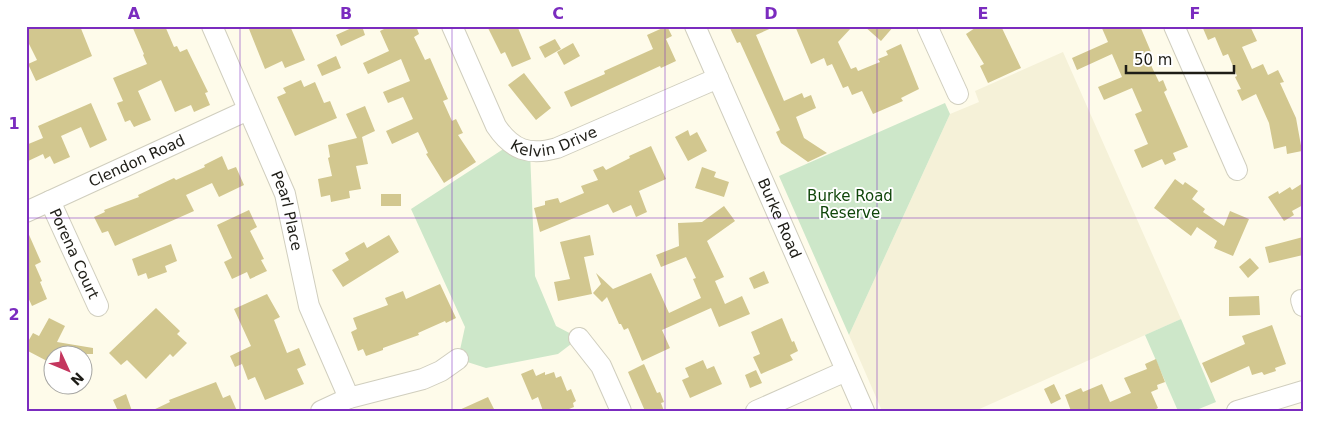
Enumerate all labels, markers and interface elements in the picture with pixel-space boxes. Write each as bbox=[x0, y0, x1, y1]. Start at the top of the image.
text: A bbox=[128, 4, 141, 23]
text: B bbox=[340, 4, 352, 23]
text: C bbox=[552, 4, 564, 23]
text: D bbox=[764, 4, 778, 23]
text: E bbox=[978, 4, 988, 23]
text: F bbox=[1190, 4, 1200, 23]
scale bar bbox=[1126, 42, 1234, 74]
text: 50 m bbox=[1134, 51, 1172, 69]
text: 1 bbox=[8, 114, 20, 133]
street label: Kelvin Drive bbox=[507, 123, 600, 160]
street label: Clendon Road bbox=[86, 131, 188, 191]
street label: Pearl Place bbox=[267, 168, 306, 252]
street label: Burke Road bbox=[754, 175, 805, 261]
park label: Burke Road Reserve bbox=[807, 187, 893, 222]
street label: Porena Court bbox=[46, 206, 103, 302]
text: 2 bbox=[8, 305, 20, 324]
north arrow bbox=[42, 344, 92, 394]
text: N bbox=[68, 369, 87, 389]

